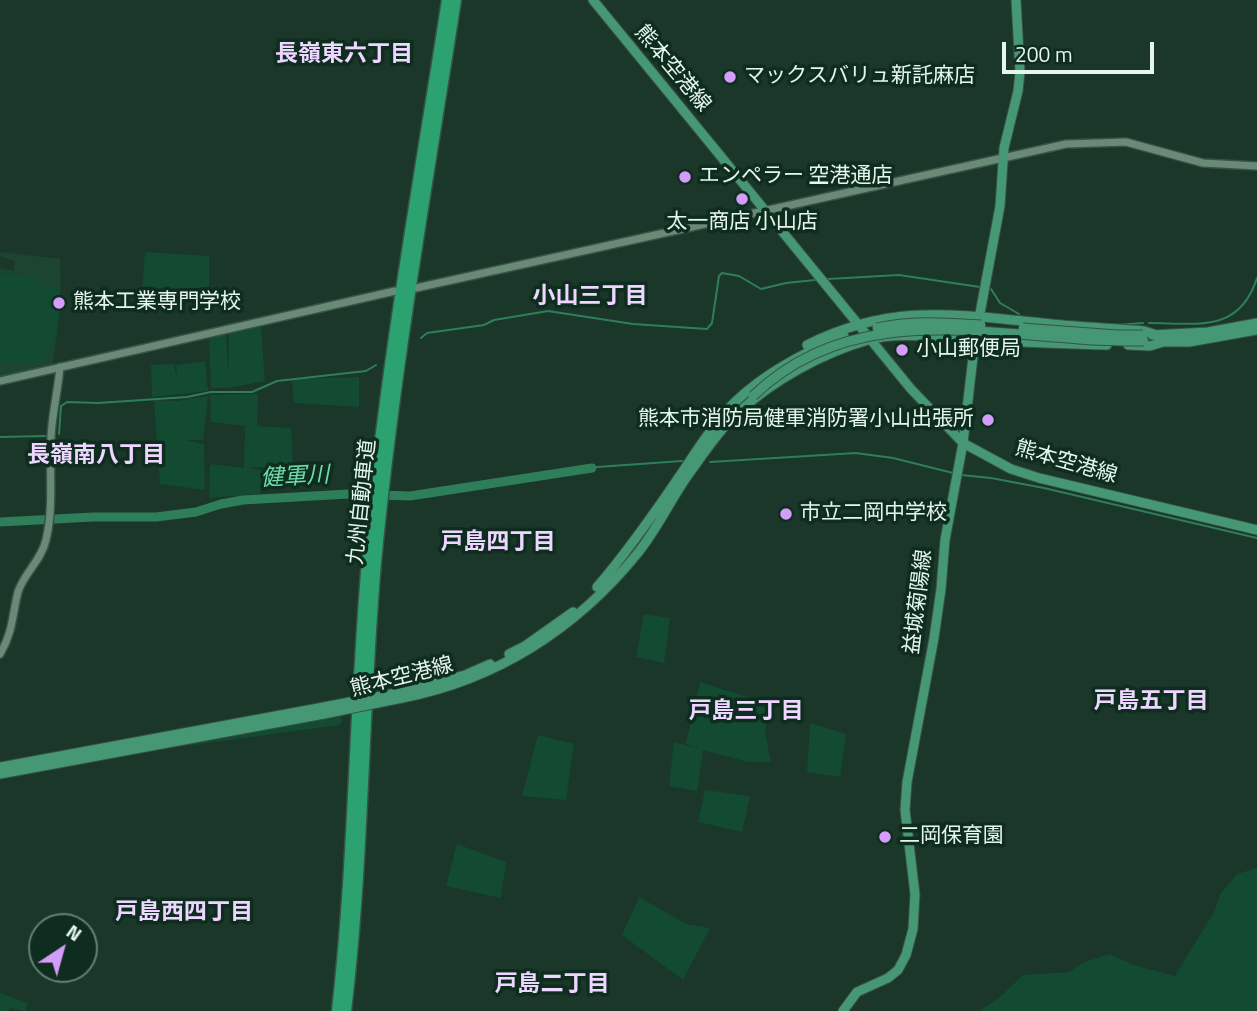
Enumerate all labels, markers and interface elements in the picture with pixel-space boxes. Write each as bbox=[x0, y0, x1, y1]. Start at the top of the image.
street label: 熊本空港線 bbox=[629, 21, 715, 117]
scale bar bbox=[1005, 28, 1157, 72]
text: 200 m bbox=[1015, 38, 1072, 70]
district label: 長嶺東六丁目 bbox=[275, 41, 413, 69]
place label: マックスバリュ新託麻店 bbox=[744, 64, 975, 90]
marker: マックスバリュ新託麻店 bbox=[722, 69, 738, 85]
place label: エンペラー 空港通店 bbox=[699, 164, 893, 190]
marker: エンペラー 空港通店 bbox=[677, 169, 693, 185]
marker: 太一商店 小山店 bbox=[734, 191, 750, 207]
place label: 太一商店 小山店 bbox=[666, 210, 818, 236]
district label: 小山三丁目 bbox=[533, 283, 647, 311]
place label: 熊本工業専門学校 bbox=[73, 290, 241, 316]
marker: 熊本工業専門学校 bbox=[51, 295, 67, 311]
place label: 小山郵便局 bbox=[916, 337, 1021, 363]
marker: 小山郵便局 bbox=[894, 342, 910, 358]
place label: 熊本市消防局健軍消防署小山出張所 bbox=[638, 407, 974, 433]
marker: 熊本市消防局健軍消防署小山出張所 bbox=[980, 412, 996, 428]
street label: 熊本空港線 bbox=[1012, 436, 1120, 490]
street label: 九州自動車道 bbox=[344, 438, 382, 566]
district label: 長嶺南八丁目 bbox=[27, 442, 165, 470]
water label: 健軍川 bbox=[260, 462, 330, 494]
place label: 市立二岡中学校 bbox=[800, 501, 947, 527]
marker: 市立二岡中学校 bbox=[778, 506, 794, 522]
district label: 戸島四丁目 bbox=[441, 529, 555, 557]
street label: 益城菊陽線 bbox=[900, 548, 938, 656]
street label: 熊本空港線 bbox=[348, 653, 456, 703]
district label: 戸島五丁目 bbox=[1094, 688, 1208, 716]
district label: 戸島三丁目 bbox=[689, 698, 803, 726]
place label: 二岡保育園 bbox=[899, 824, 1004, 850]
marker: 二岡保育園 bbox=[877, 829, 893, 845]
district label: 戸島西四丁目 bbox=[115, 899, 253, 927]
north arrow bbox=[28, 913, 98, 983]
text: N bbox=[61, 917, 88, 948]
district label: 戸島二丁目 bbox=[495, 971, 609, 999]

